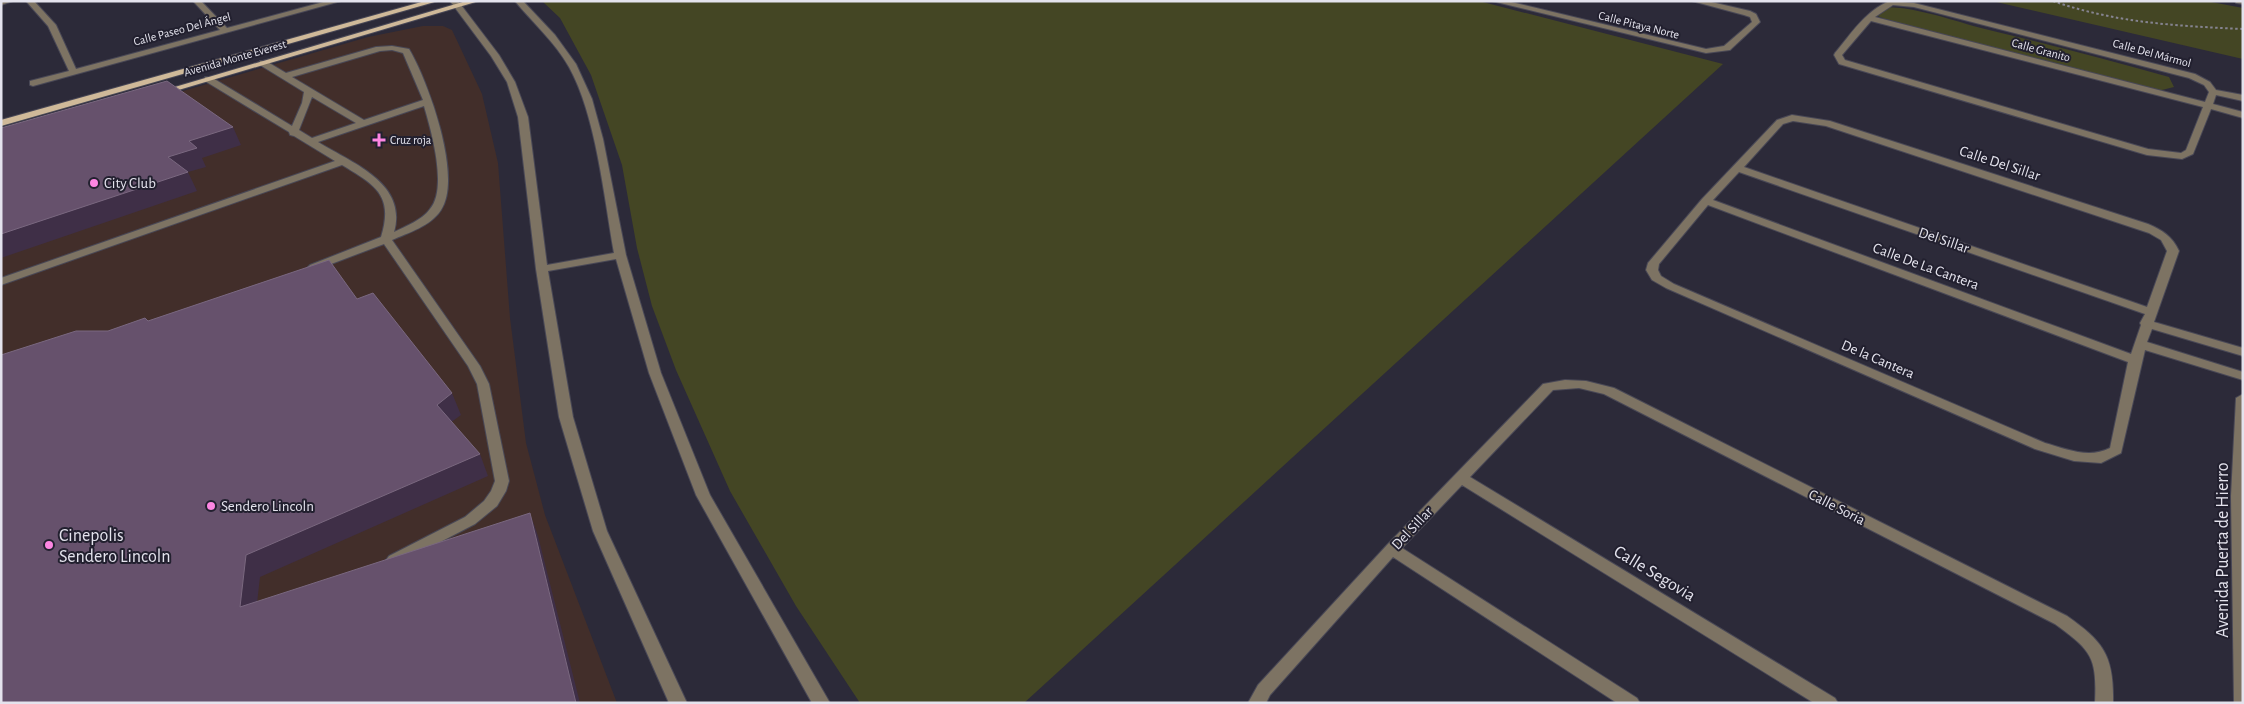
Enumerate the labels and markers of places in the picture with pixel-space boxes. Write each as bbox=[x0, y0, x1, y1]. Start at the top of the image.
marker: Cruz roja bbox=[372, 133, 386, 147]
place label: Cruz roja bbox=[390, 134, 432, 147]
place label: City Club bbox=[104, 176, 156, 191]
marker: City Club bbox=[88, 177, 100, 189]
place label: Sendero Lincoln bbox=[221, 499, 314, 514]
marker: Sendero Lincoln bbox=[205, 500, 217, 512]
place label: Cinepolis Sendero Lincoln bbox=[59, 527, 171, 566]
marker: Cinepolis Sendero Lincoln bbox=[43, 539, 55, 551]

